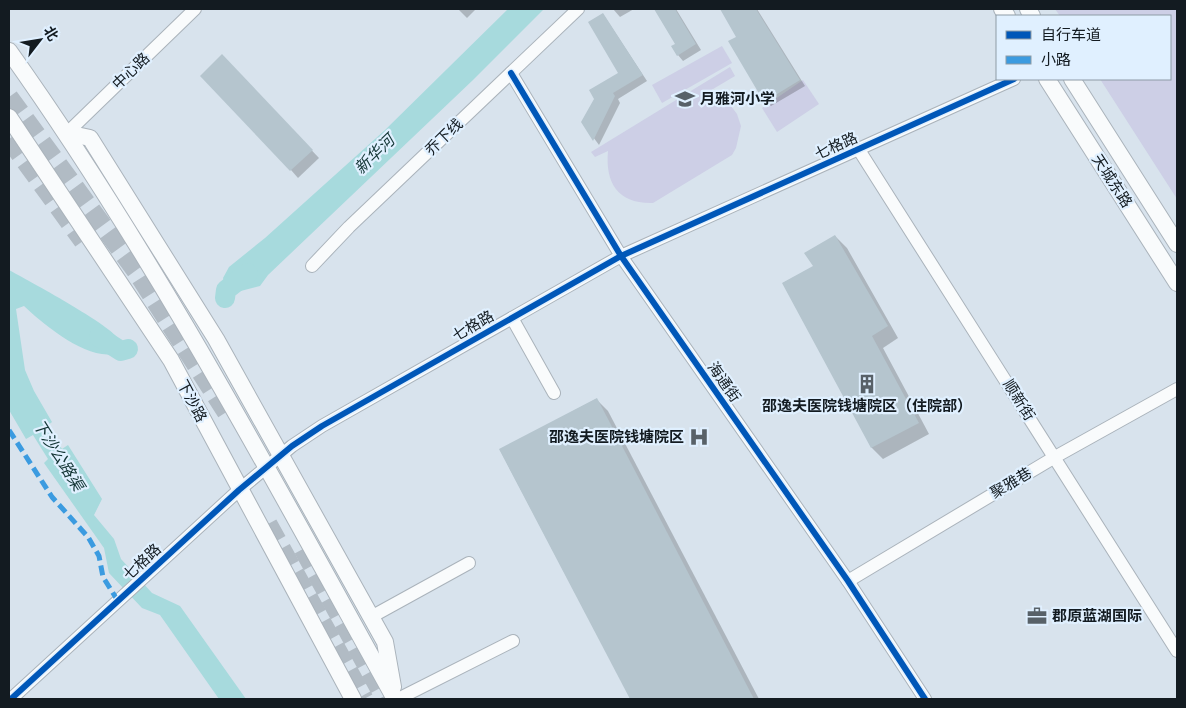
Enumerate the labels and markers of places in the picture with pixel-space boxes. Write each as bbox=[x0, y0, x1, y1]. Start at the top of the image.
school or university icon: 月雅河小学 bbox=[674, 88, 696, 110]
place label: 月雅河小学 bbox=[700, 90, 775, 107]
building icon: 邵逸夫医院钱塘院区（住院部） bbox=[856, 373, 878, 395]
place label: 邵逸夫医院钱塘院区（住院部） bbox=[762, 397, 972, 414]
hospital icon: 邵逸夫医院钱塘院区 bbox=[688, 426, 710, 448]
place label: 邵逸夫医院钱塘院区 bbox=[549, 428, 684, 445]
office icon: 郡原蓝湖国际 bbox=[1026, 605, 1048, 627]
place label: 郡原蓝湖国际 bbox=[1052, 607, 1142, 624]

